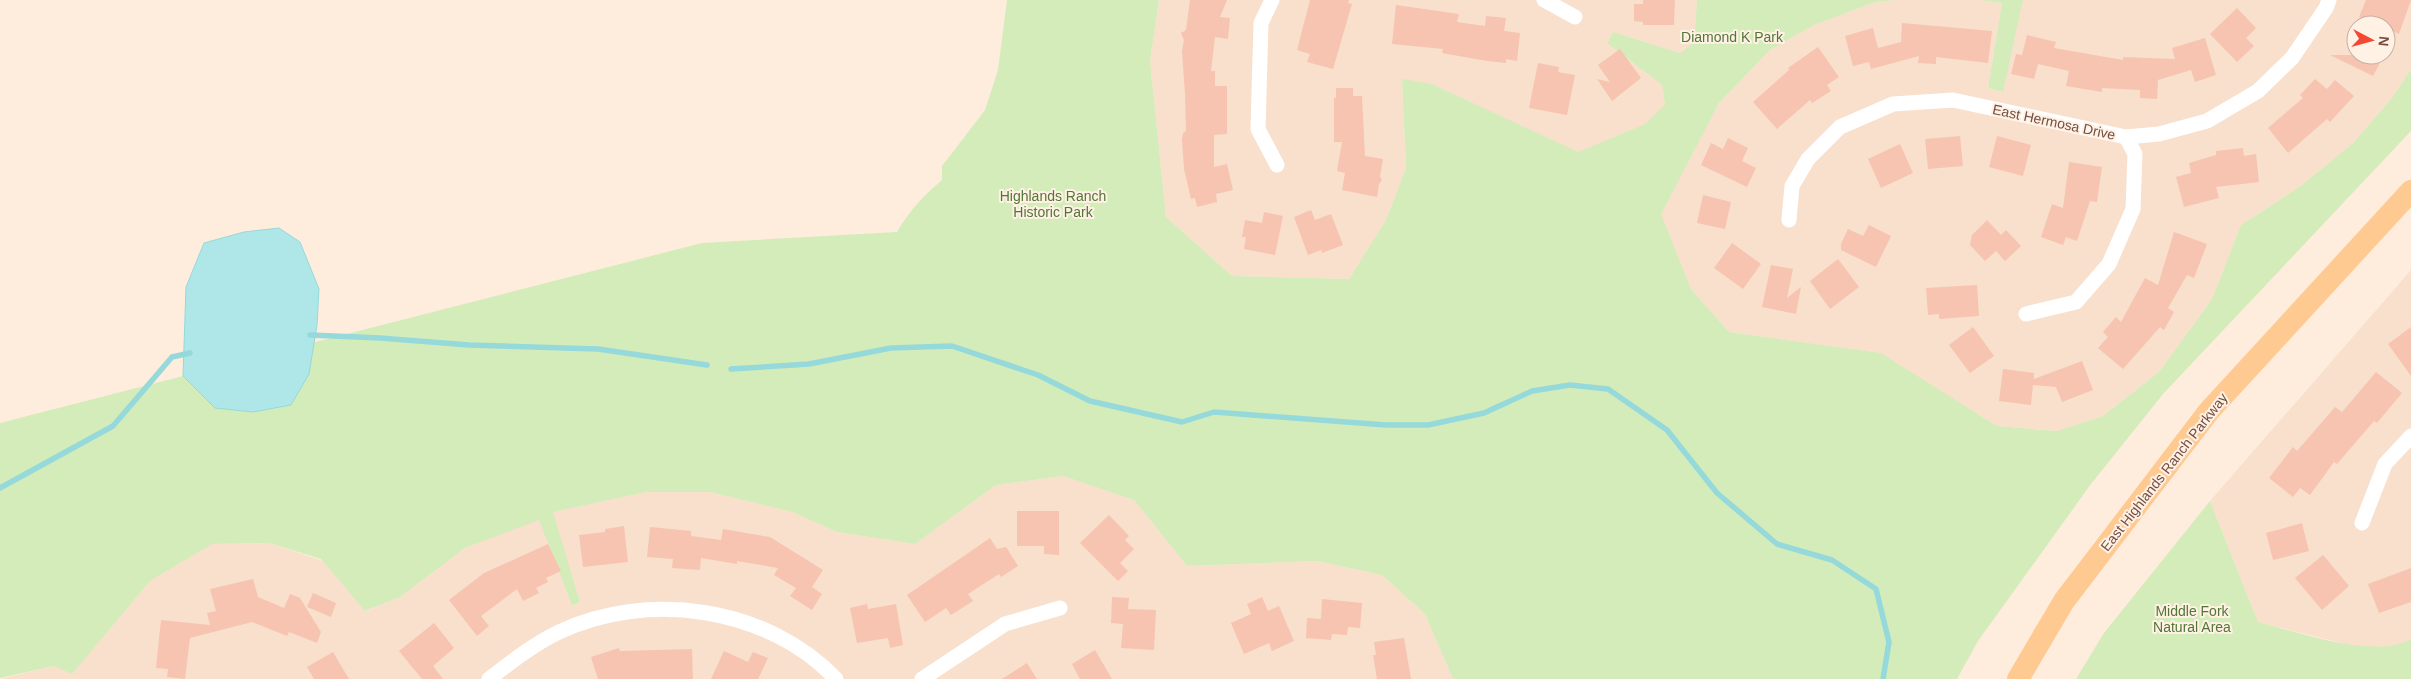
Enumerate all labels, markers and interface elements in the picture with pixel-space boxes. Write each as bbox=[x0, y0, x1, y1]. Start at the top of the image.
north arrow bbox=[2346, 15, 2396, 65]
park label: Diamond K Park bbox=[1681, 29, 1784, 45]
text: N bbox=[2375, 35, 2392, 47]
street label: East Hermosa Drive bbox=[1991, 101, 2117, 143]
park label: Highlands Ranch Historic Park bbox=[1000, 188, 1106, 220]
street label: East Highlands Ranch Parkway bbox=[2097, 390, 2231, 554]
park label: Middle Fork Natural Area bbox=[2153, 603, 2231, 635]

